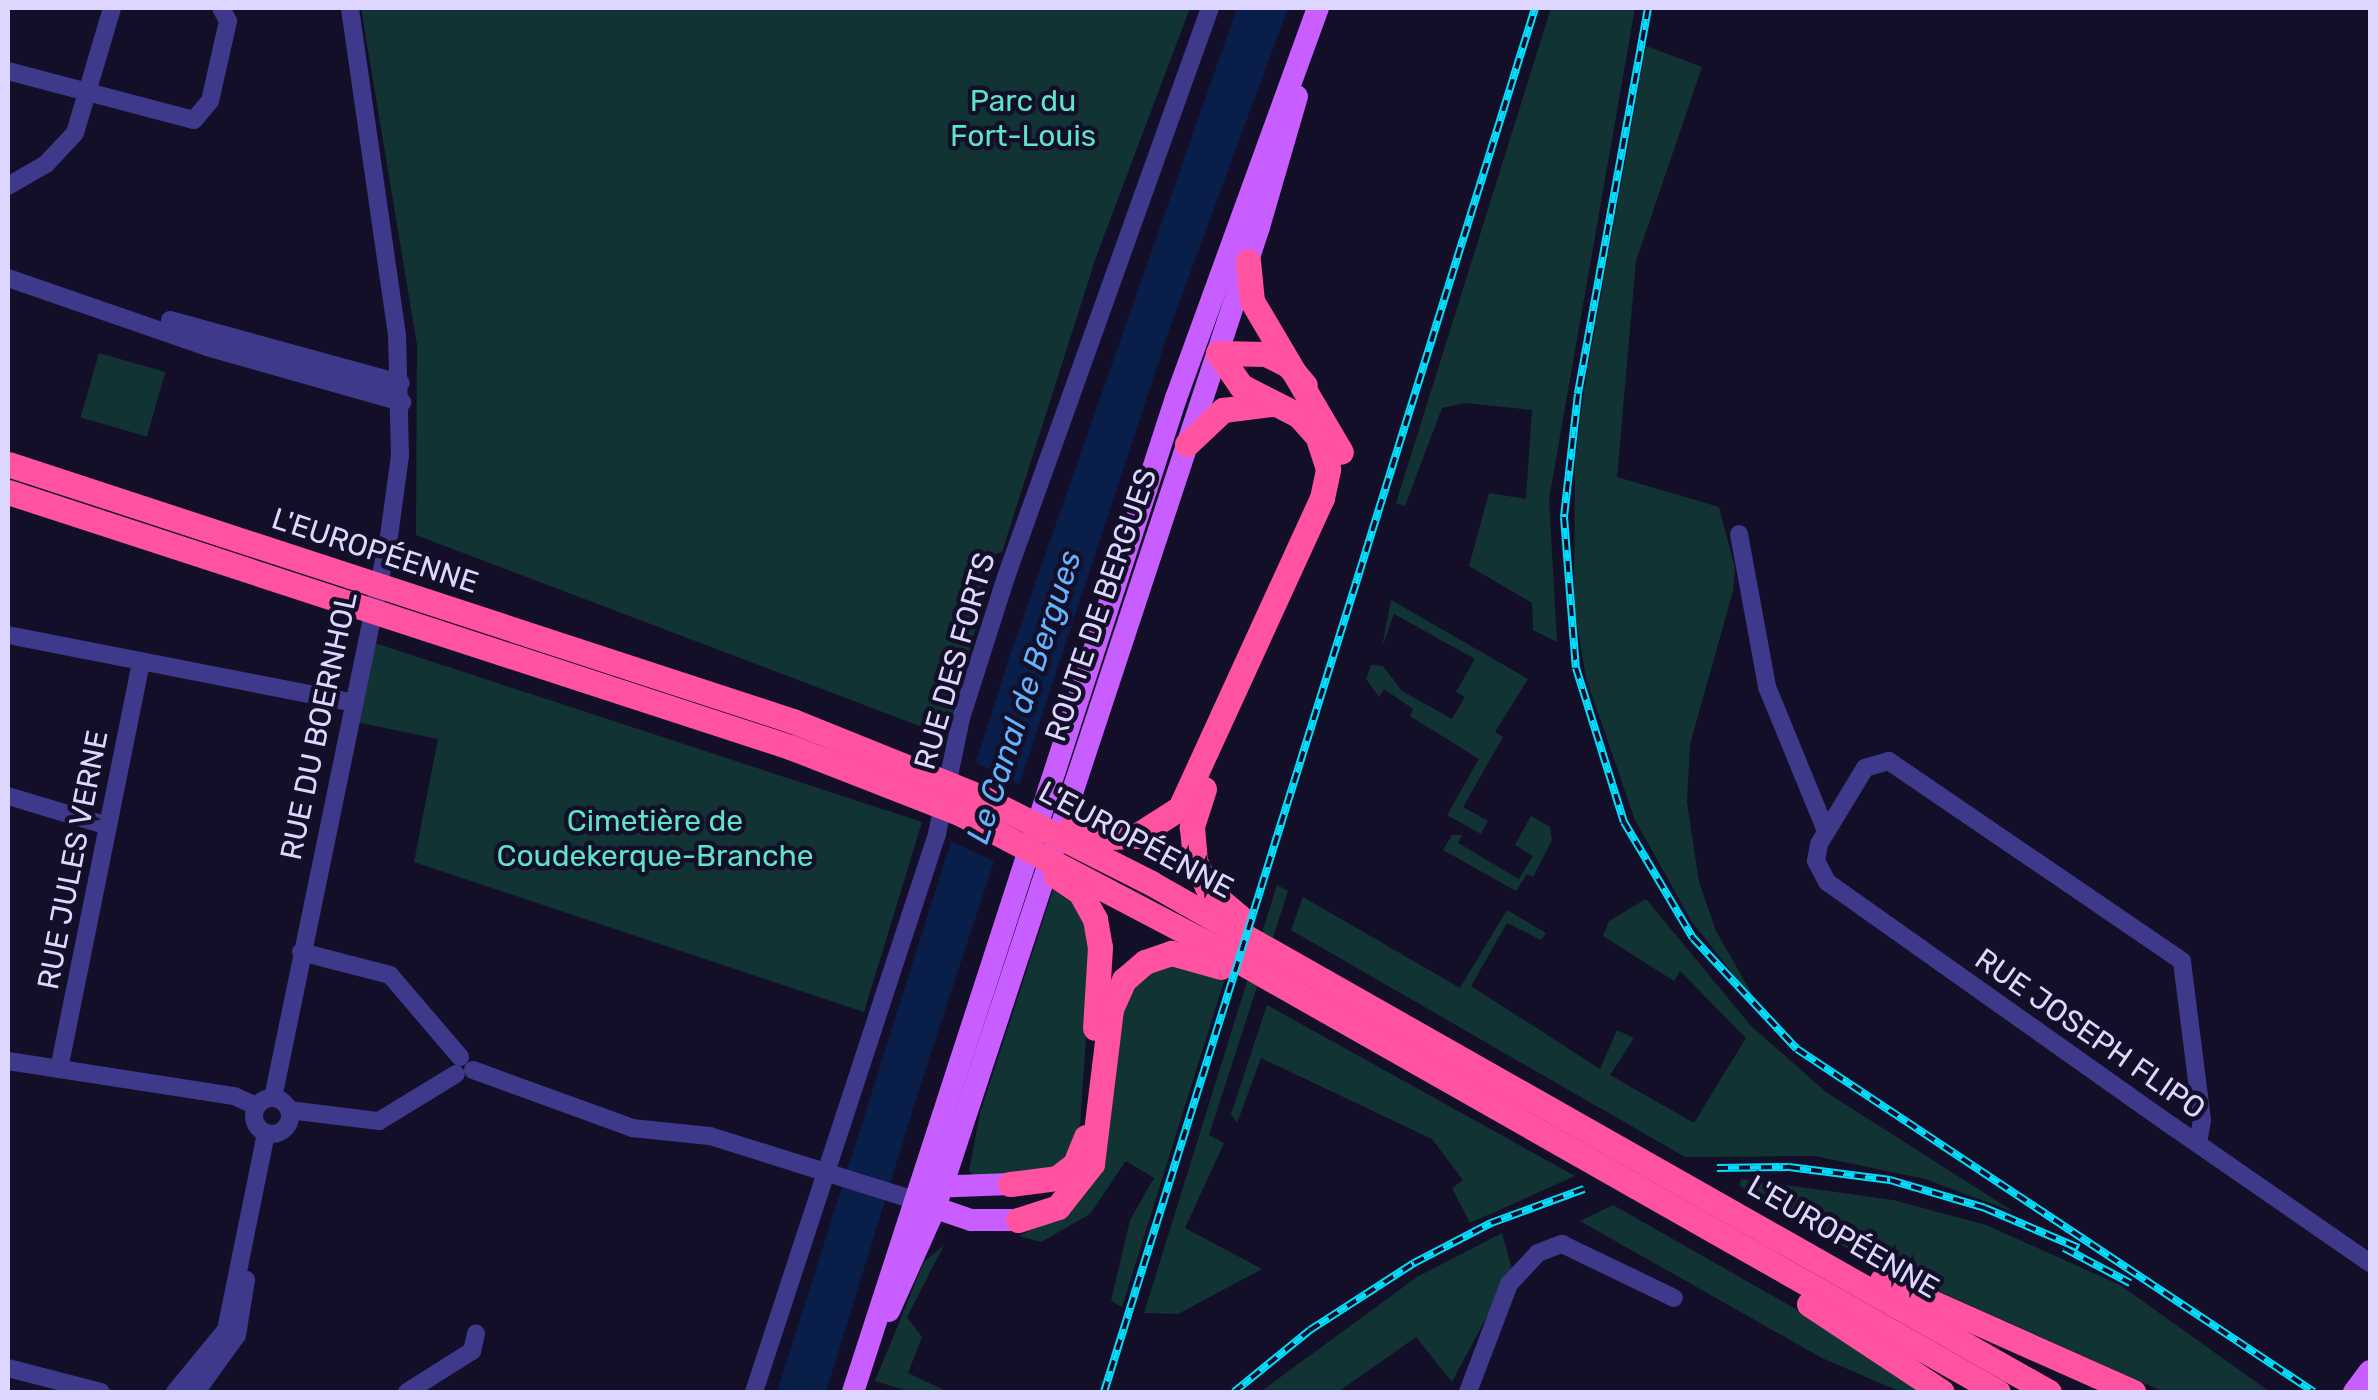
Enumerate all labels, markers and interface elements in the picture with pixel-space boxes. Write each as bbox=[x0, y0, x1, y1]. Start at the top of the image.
park label: Parc du Fort-Louis bbox=[950, 83, 1096, 154]
street label: ROUTE DE BERGUES bbox=[1037, 464, 1165, 746]
street label: L'EUROPÉENNE bbox=[267, 501, 483, 601]
water label: Le Canal de Bergues bbox=[958, 546, 1090, 848]
street label: RUE DES FORTS bbox=[907, 548, 1003, 774]
street label: RUE DU BOERNHOL bbox=[273, 589, 365, 863]
street label: RUE JULES VERNE bbox=[30, 727, 116, 993]
street label: L'EUROPÉENNE bbox=[1033, 774, 1239, 906]
park label: Cimetière de Coudekerque-Branche bbox=[496, 803, 814, 874]
street label: RUE JOSEPH FLIPO bbox=[1968, 941, 2212, 1127]
street label: L'EUROPÉENNE bbox=[1741, 1168, 1945, 1306]

